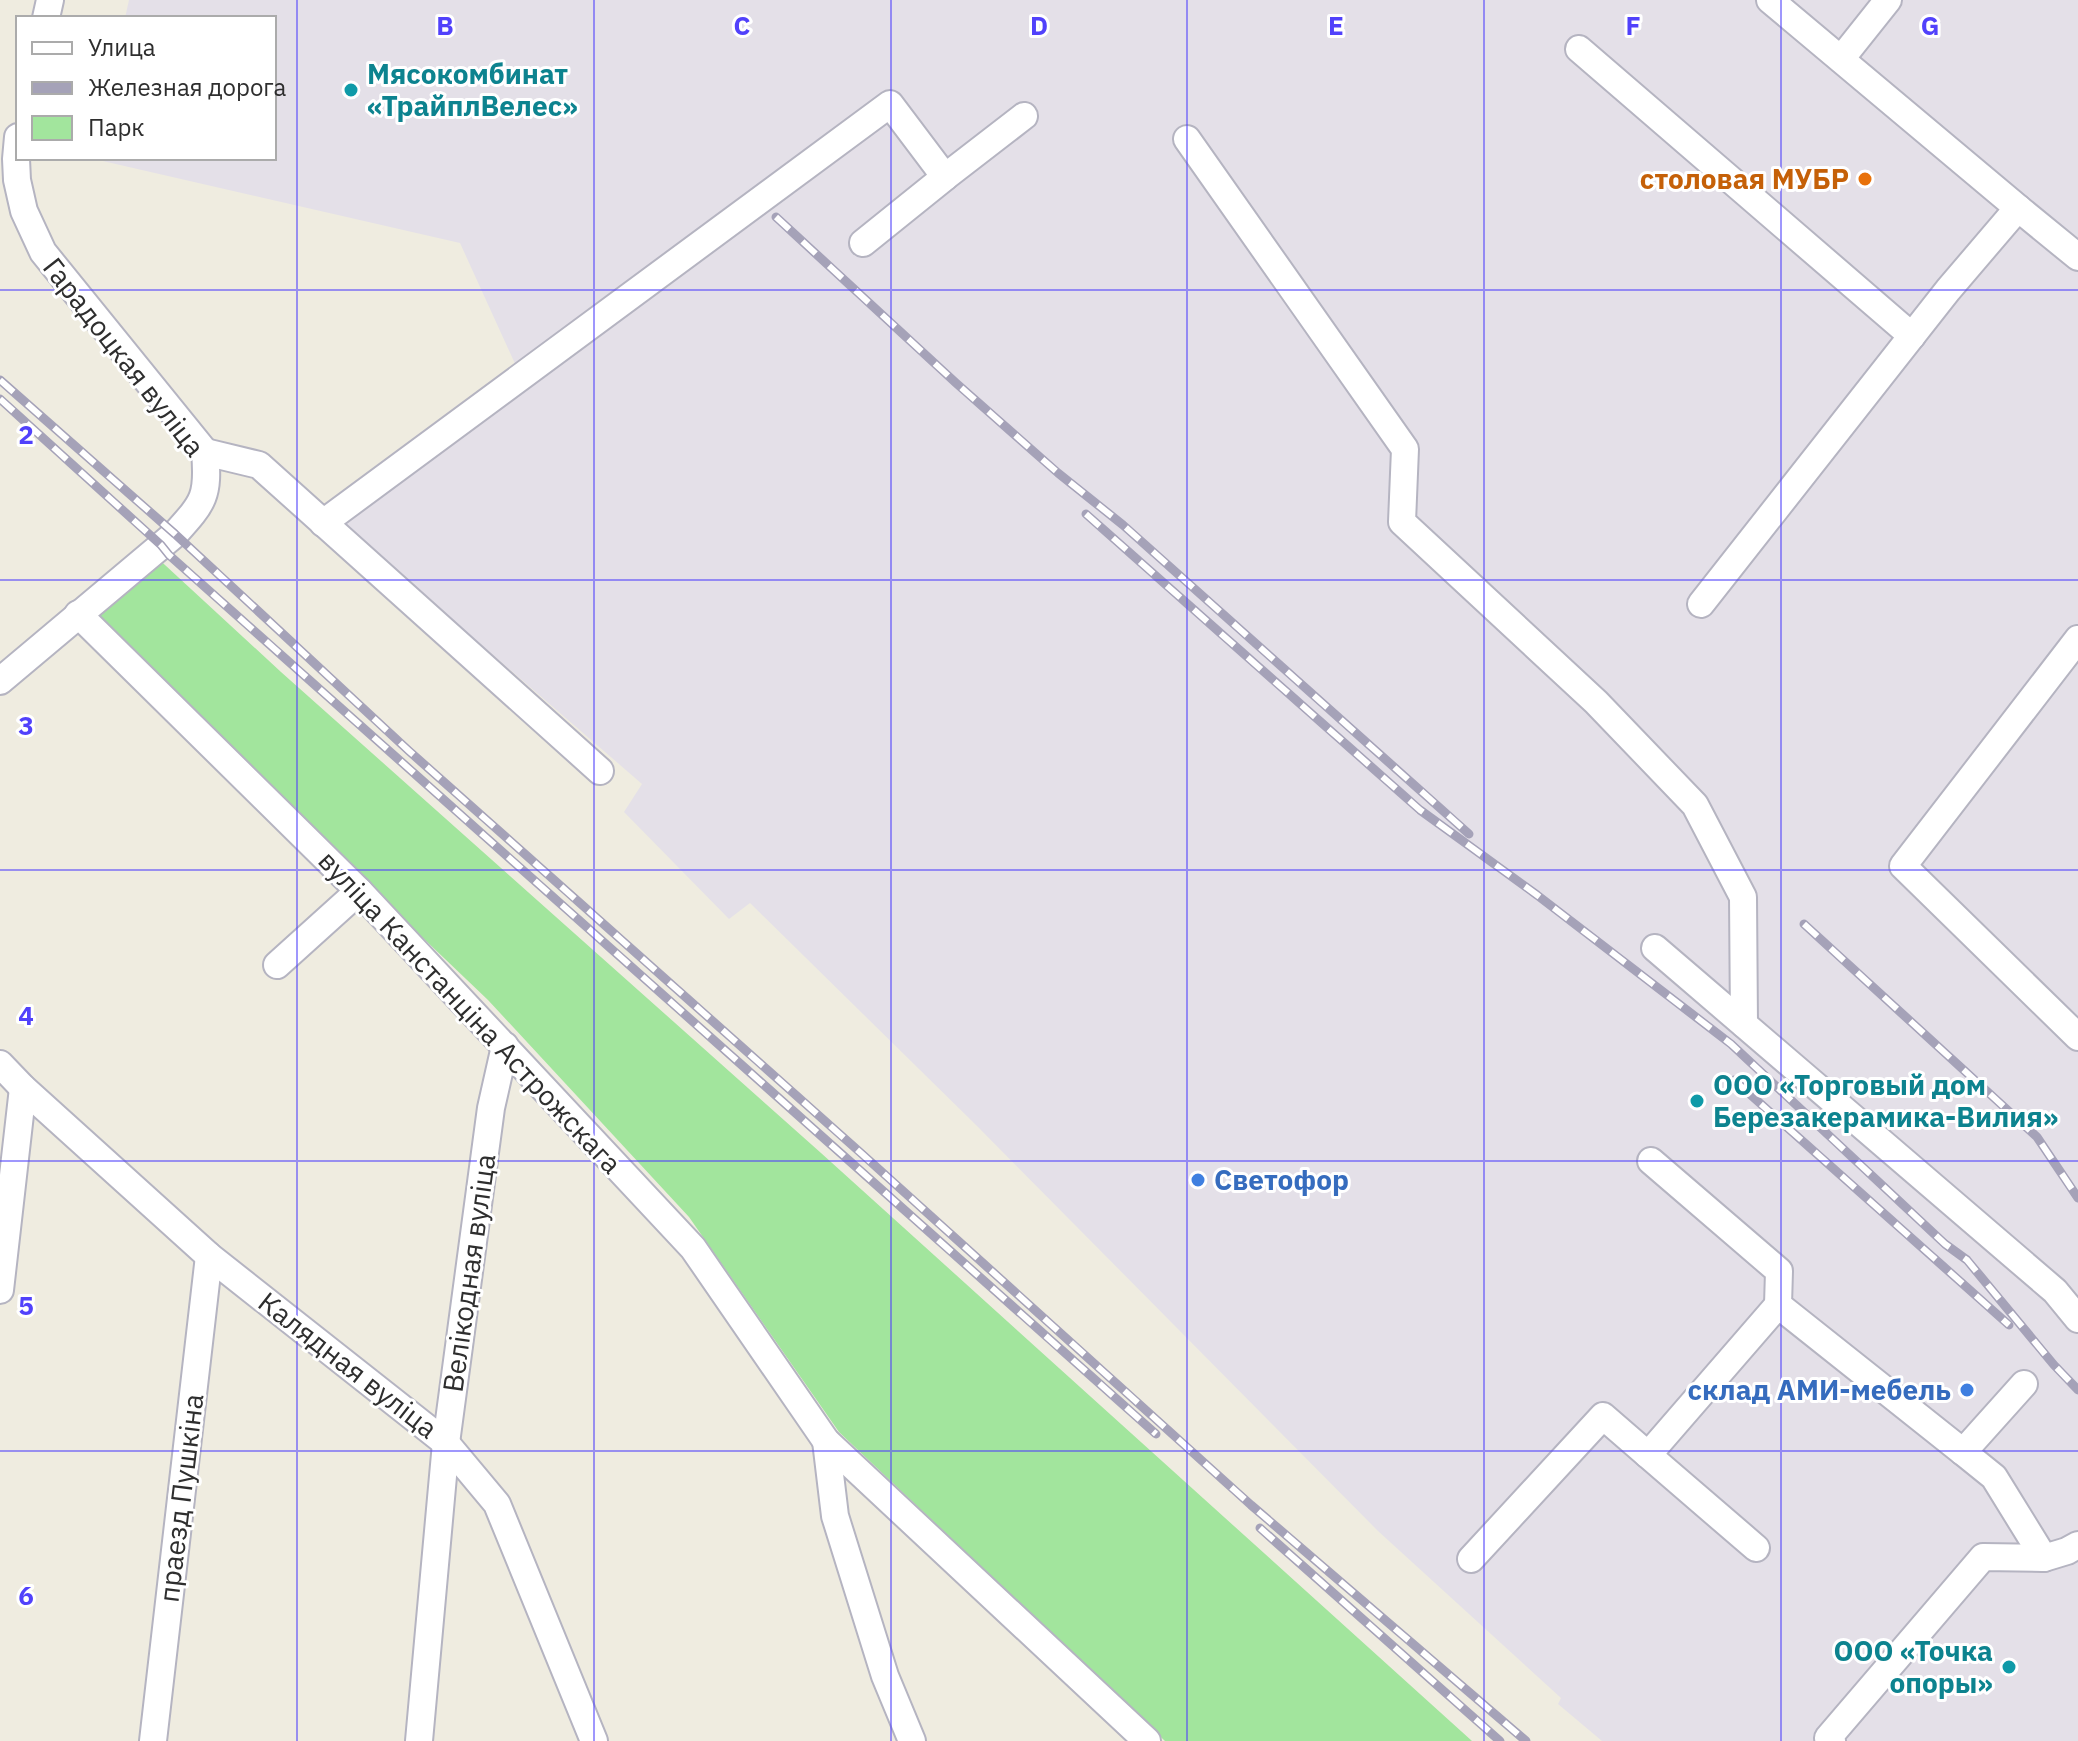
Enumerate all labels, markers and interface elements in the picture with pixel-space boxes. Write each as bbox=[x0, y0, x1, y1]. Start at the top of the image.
text: B bbox=[436, 8, 454, 42]
text: C bbox=[734, 8, 751, 42]
text: D bbox=[1030, 8, 1048, 42]
text: E bbox=[1328, 8, 1344, 42]
text: F bbox=[1625, 8, 1641, 42]
text: G bbox=[1921, 8, 1939, 42]
legend bbox=[16, 16, 276, 160]
text: Улица bbox=[88, 31, 156, 63]
place label: Мясокомбинат «ТрайплВелес» bbox=[367, 55, 578, 124]
text: Железная дорога bbox=[88, 71, 286, 103]
marker: Мясокомбинат «ТрайплВелес» bbox=[342, 81, 360, 99]
text: Парк bbox=[88, 111, 145, 143]
place label: столовая МУБР bbox=[1640, 160, 1849, 197]
marker: столовая МУБР bbox=[1856, 170, 1874, 188]
street label: Гарадоцкая вуліца bbox=[35, 250, 214, 464]
text: 2 bbox=[18, 417, 34, 451]
text: 3 bbox=[18, 708, 34, 742]
street label: вуліца Канстанціна Астрожскага bbox=[311, 842, 630, 1181]
text: 4 bbox=[18, 998, 34, 1032]
place label: ООО «Торговый дом Березакерамика-Вилия» bbox=[1713, 1066, 2058, 1135]
marker: ООО «Торговый дом Березакерамика-Вилия» bbox=[1688, 1092, 1706, 1110]
street label: Велікодная вуліца bbox=[433, 1151, 504, 1394]
place label: Светофор bbox=[1214, 1161, 1349, 1198]
marker: Светофор bbox=[1189, 1171, 1207, 1189]
street label: Калядная вуліца bbox=[251, 1283, 445, 1446]
text: 5 bbox=[18, 1288, 34, 1322]
place label: склад АМИ-мебель bbox=[1688, 1371, 1951, 1408]
marker: склад АМИ-мебель bbox=[1958, 1381, 1976, 1399]
street label: праезд Пушкіна bbox=[149, 1392, 212, 1604]
text: 6 bbox=[18, 1578, 34, 1612]
place label: ООО «Точка опоры» bbox=[1833, 1632, 1993, 1701]
marker: ООО «Точка опоры» bbox=[2000, 1658, 2018, 1676]

